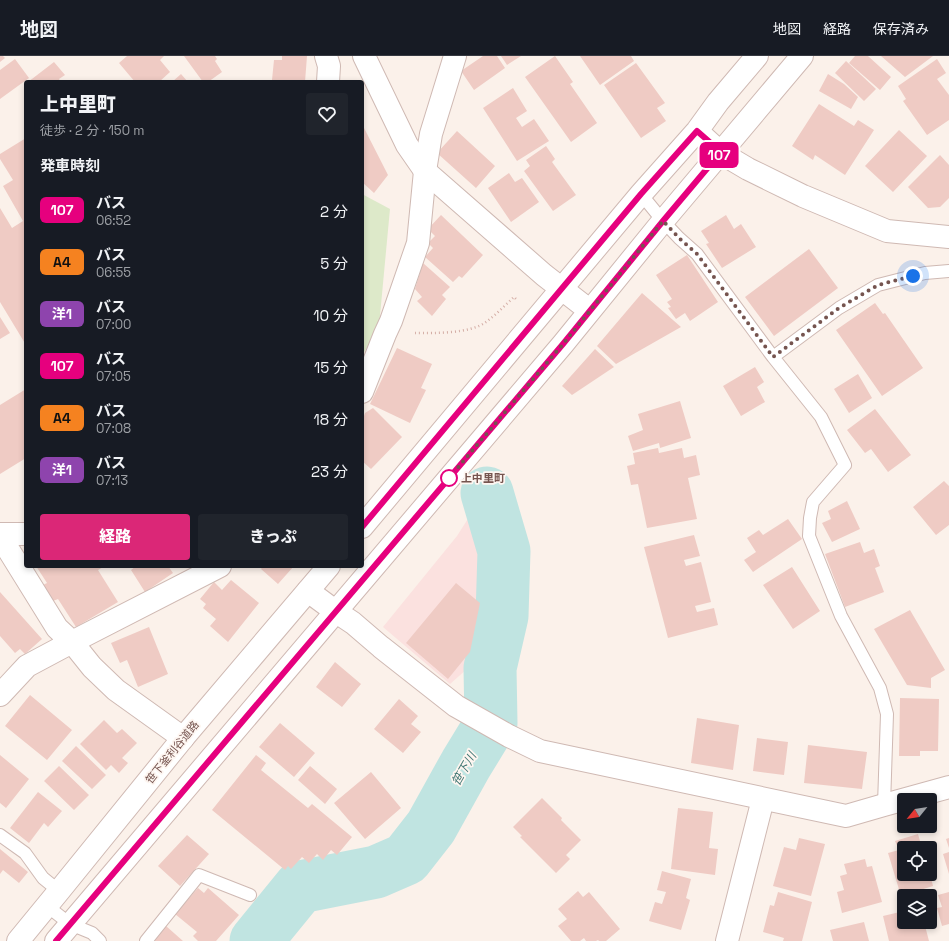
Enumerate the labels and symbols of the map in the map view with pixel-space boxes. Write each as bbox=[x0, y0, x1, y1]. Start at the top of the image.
line badge: 107 bbox=[696, 142, 742, 168]
your location bbox=[903, 266, 923, 286]
marker: 上中里町 bbox=[440, 469, 458, 487]
place label: 上中里町 bbox=[461, 471, 505, 485]
street label: 笹下釜利谷道路 bbox=[142, 718, 202, 786]
water label: 笹下川 bbox=[448, 748, 481, 789]
north arrow bbox=[897, 793, 937, 833]

